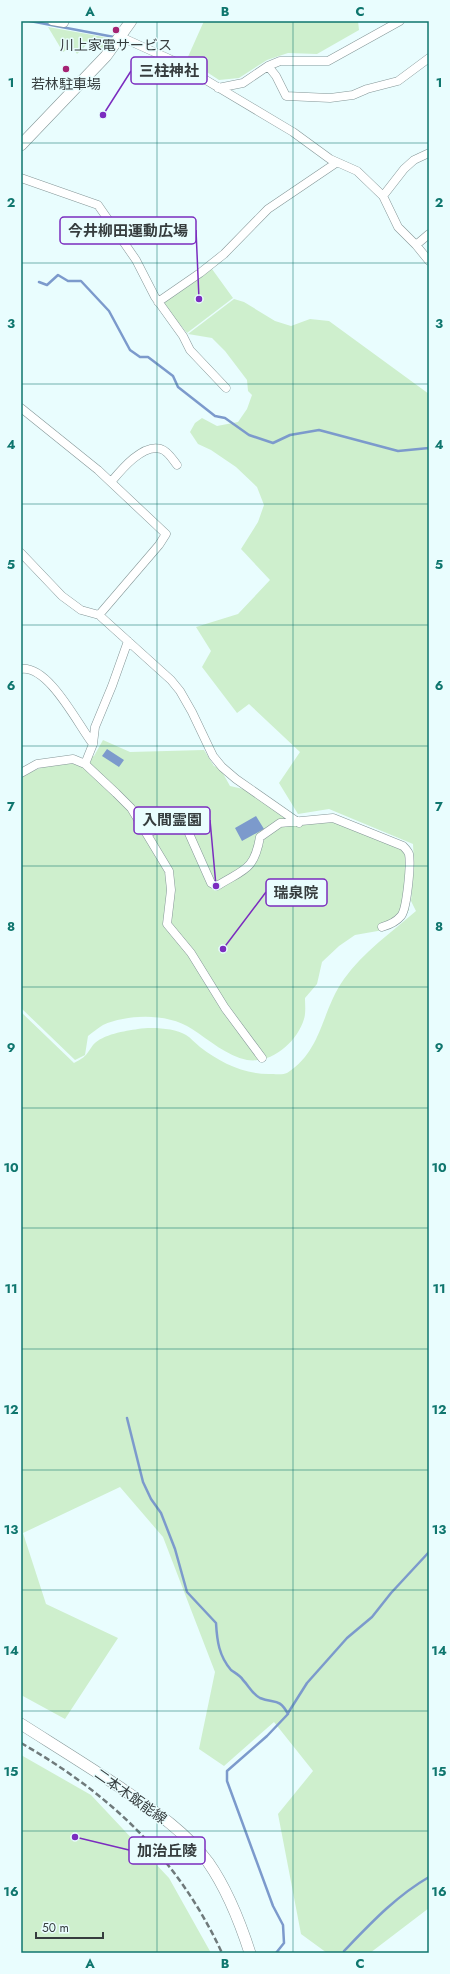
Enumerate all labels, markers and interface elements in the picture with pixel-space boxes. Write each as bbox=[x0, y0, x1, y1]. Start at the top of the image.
text: A bbox=[84, 2, 95, 21]
text: B bbox=[221, 2, 230, 21]
text: C bbox=[355, 2, 365, 21]
marker: 川上家電サービス bbox=[111, 25, 121, 35]
place label: 川上家電サービス bbox=[60, 35, 172, 55]
callout: 三柱神社 bbox=[131, 57, 207, 84]
text: 三柱神社 bbox=[139, 60, 199, 82]
marker: 若林駐車場 bbox=[61, 64, 71, 74]
text: 1 bbox=[8, 73, 14, 92]
text: 1 bbox=[436, 73, 442, 92]
place label: 若林駐車場 bbox=[31, 74, 101, 94]
text: 2 bbox=[7, 193, 15, 212]
text: 2 bbox=[435, 193, 443, 212]
callout: 今井柳田運動広場 bbox=[60, 217, 196, 244]
text: 今井柳田運動広場 bbox=[68, 220, 188, 242]
text: 3 bbox=[7, 314, 15, 333]
text: 3 bbox=[435, 314, 443, 333]
text: 4 bbox=[6, 435, 16, 454]
text: 4 bbox=[434, 435, 444, 454]
text: 5 bbox=[7, 555, 15, 574]
text: 5 bbox=[435, 555, 443, 574]
text: 6 bbox=[7, 676, 16, 695]
text: 6 bbox=[435, 676, 444, 695]
text: 7 bbox=[7, 797, 15, 816]
text: 7 bbox=[435, 797, 443, 816]
callout: 入間霊園 bbox=[134, 807, 210, 834]
text: 入間霊園 bbox=[142, 809, 202, 831]
callout: 瑞泉院 bbox=[266, 879, 327, 906]
text: 瑞泉院 bbox=[273, 882, 319, 904]
text: 8 bbox=[7, 917, 15, 936]
text: 8 bbox=[435, 917, 443, 936]
text: 9 bbox=[7, 1038, 16, 1057]
text: 9 bbox=[435, 1038, 444, 1057]
text: 10 bbox=[3, 1158, 19, 1177]
text: 10 bbox=[431, 1158, 447, 1177]
text: 11 bbox=[4, 1279, 18, 1298]
text: 11 bbox=[432, 1279, 446, 1298]
text: 12 bbox=[3, 1400, 19, 1419]
text: 12 bbox=[431, 1400, 447, 1419]
text: 13 bbox=[4, 1520, 18, 1539]
text: 13 bbox=[432, 1520, 446, 1539]
text: 14 bbox=[3, 1641, 19, 1660]
text: 14 bbox=[431, 1641, 447, 1660]
text: 15 bbox=[3, 1762, 19, 1781]
text: 15 bbox=[431, 1762, 447, 1781]
street label: 二本木飯能線 bbox=[91, 1764, 171, 1828]
callout: 加治丘陵 bbox=[129, 1837, 205, 1864]
text: 加治丘陵 bbox=[137, 1840, 197, 1862]
text: 16 bbox=[3, 1882, 19, 1901]
text: 16 bbox=[431, 1882, 447, 1901]
scale bar bbox=[36, 1914, 103, 1940]
text: 50 m bbox=[42, 1919, 69, 1937]
text: A bbox=[84, 1954, 95, 1973]
text: B bbox=[221, 1954, 230, 1973]
text: C bbox=[355, 1954, 365, 1973]

